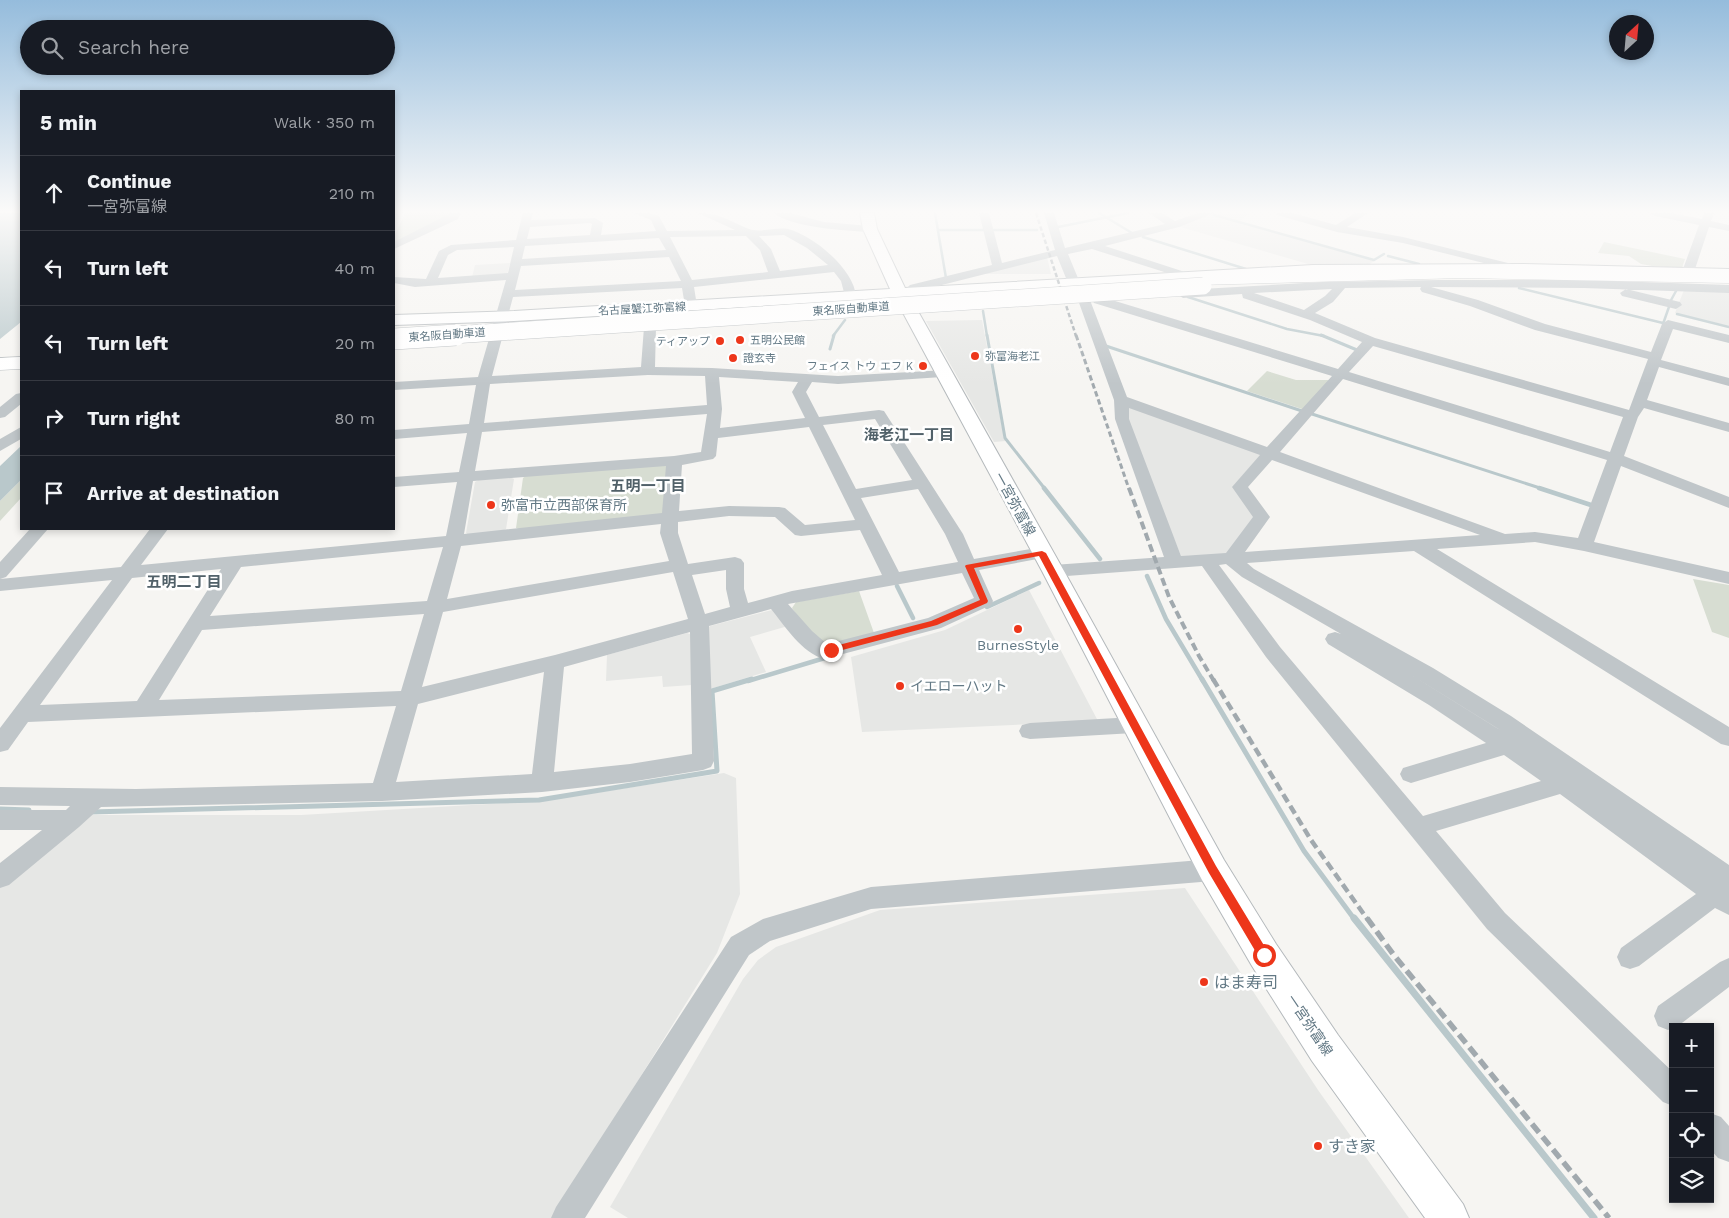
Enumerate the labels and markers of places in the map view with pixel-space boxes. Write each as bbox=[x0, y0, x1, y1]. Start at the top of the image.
marker: 五明公民館 bbox=[734, 334, 746, 346]
place label: 五明公民館 bbox=[750, 334, 805, 347]
place label: ティアップ bbox=[656, 335, 710, 348]
marker: ティアップ bbox=[714, 335, 726, 347]
marker: 弥富海老江 bbox=[969, 350, 981, 362]
place label: 弥富海老江 bbox=[985, 350, 1040, 363]
marker: 證玄寺 bbox=[727, 352, 739, 364]
place label: 證玄寺 bbox=[743, 352, 776, 365]
place label: フェイス トウ エフ K bbox=[807, 360, 913, 373]
marker: フェイス トウ エフ K bbox=[917, 360, 929, 372]
place label: 弥富市立西部保育所 bbox=[501, 497, 627, 513]
marker: 弥富市立西部保育所 bbox=[485, 499, 497, 511]
marker: BurnesStyle bbox=[1012, 623, 1024, 635]
place label: BurnesStyle bbox=[977, 637, 1059, 653]
place label: イエローハット bbox=[910, 678, 1008, 694]
marker: イエローハット bbox=[894, 680, 906, 692]
place label: はま寿司 bbox=[1214, 973, 1278, 992]
marker: はま寿司 bbox=[1198, 976, 1210, 988]
place label: すき家 bbox=[1328, 1137, 1376, 1156]
marker: すき家 bbox=[1312, 1140, 1324, 1152]

